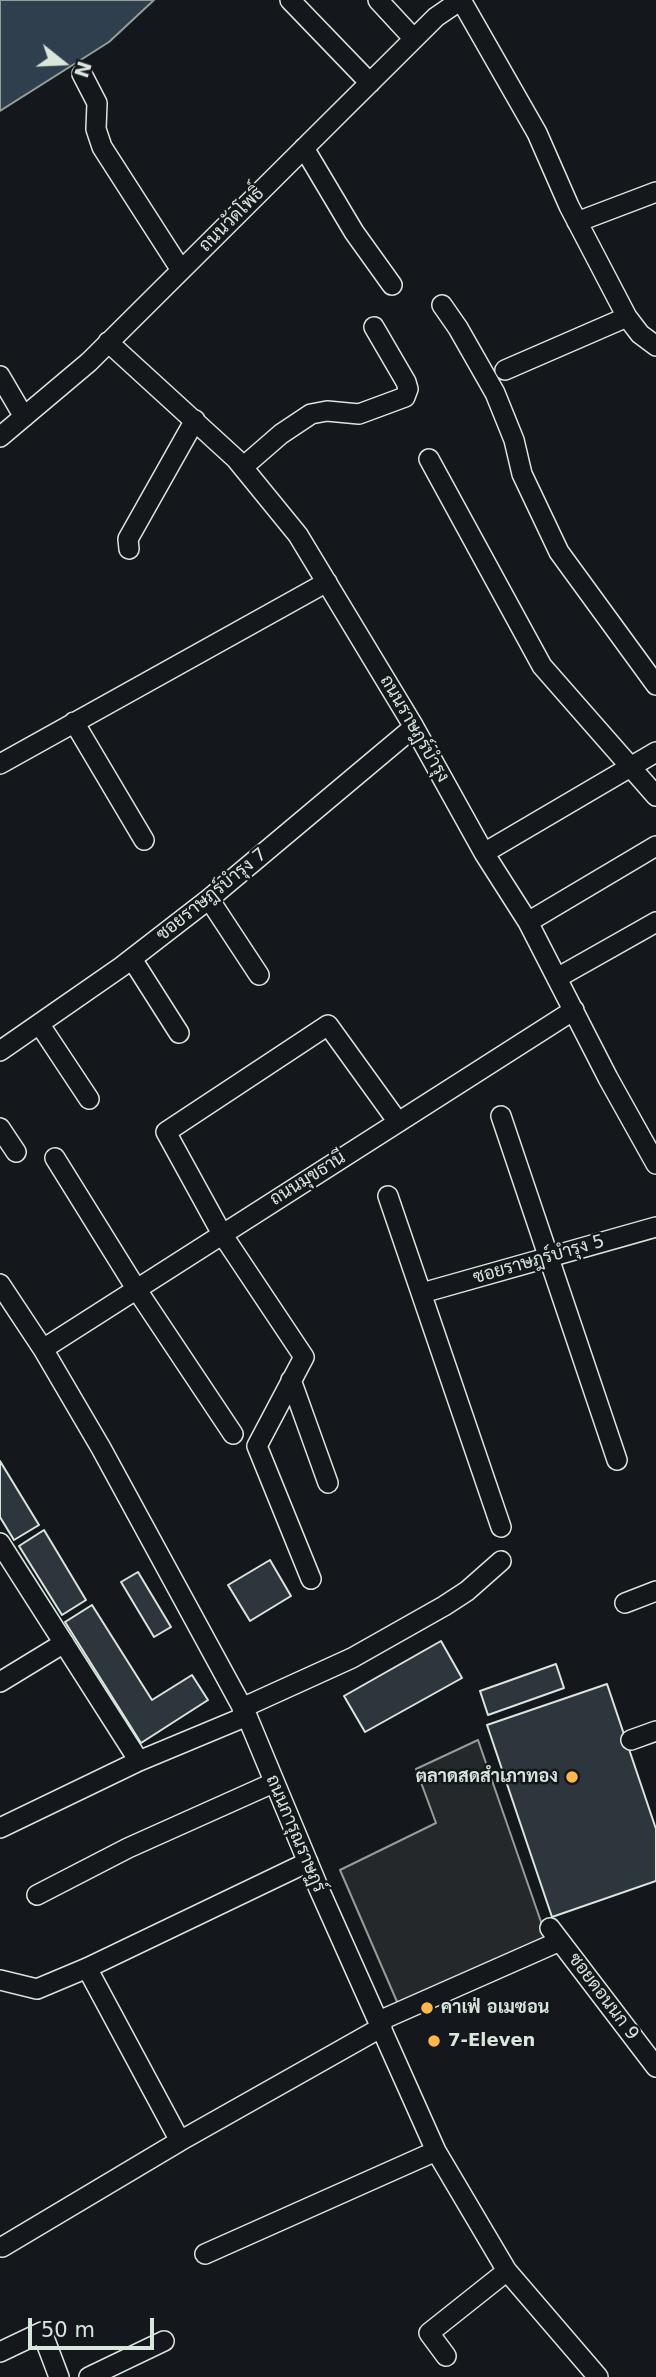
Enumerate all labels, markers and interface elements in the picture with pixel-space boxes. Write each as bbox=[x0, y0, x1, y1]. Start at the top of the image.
north arrow bbox=[28, 28, 98, 98]
text: N bbox=[70, 59, 96, 80]
street label: ถนนวัดโพธิ์ bbox=[195, 183, 269, 257]
street label: ถนนราษฎร์บำรุง bbox=[375, 672, 453, 786]
street label: ซอยราษฎร์บำรุง 7 bbox=[152, 844, 272, 946]
street label: ถนนมุขธานี bbox=[266, 1147, 350, 1211]
street label: ซอยราษฎร์บำรุง 5 bbox=[471, 1231, 607, 1289]
place label: ตลาดสดสำเภาทอง bbox=[416, 1766, 558, 1788]
marker: ตลาดสดสำเภาทอง bbox=[564, 1769, 580, 1785]
street label: ถนนการุณราษฏร์ bbox=[261, 1772, 329, 1896]
street label: ซอยดอนนก 9 bbox=[563, 1949, 643, 2045]
place label: คาเฟ่ อเมซอน bbox=[441, 1997, 549, 2019]
marker: คาเฟ่ อเมซอน bbox=[419, 2000, 435, 2016]
place label: 7-Eleven bbox=[448, 2030, 535, 2052]
marker: 7-Eleven bbox=[426, 2033, 442, 2049]
scale bar bbox=[32, 2304, 158, 2348]
text: 50 m bbox=[41, 2318, 95, 2342]

